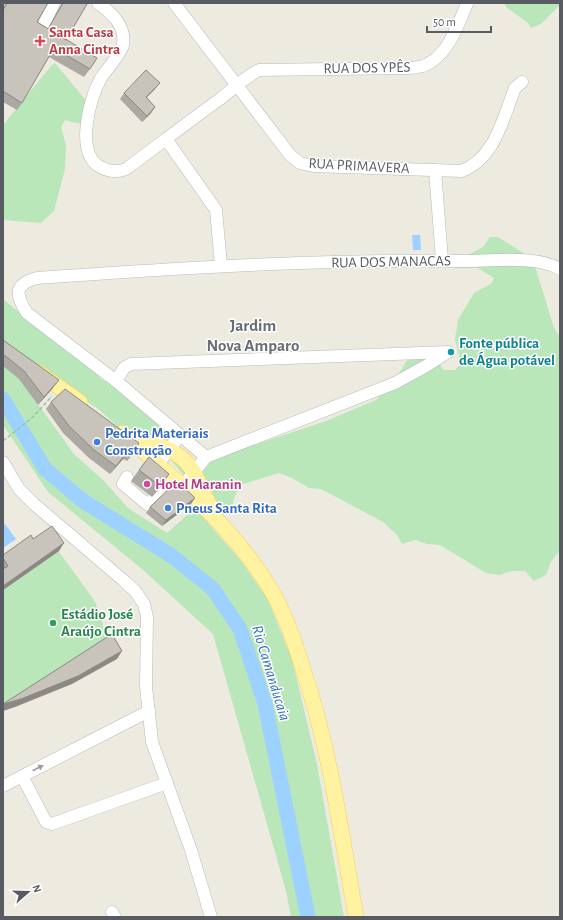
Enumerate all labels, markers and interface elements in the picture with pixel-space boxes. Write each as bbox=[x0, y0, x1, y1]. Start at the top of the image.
scale bar bbox=[427, 8, 491, 34]
text: 50 m bbox=[433, 16, 456, 28]
place label: Santa Casa Anna Cintra bbox=[49, 25, 120, 57]
marker: Santa Casa Anna Cintra bbox=[34, 35, 46, 47]
street label: RUA DOS YPÊS bbox=[323, 59, 411, 76]
street label: RUA PRIMAVERA bbox=[308, 156, 410, 176]
street label: RUA DOS MANACAS bbox=[331, 253, 451, 271]
district label: Jardim Nova Amparo bbox=[207, 317, 299, 354]
place label: Fonte pública de Água potável bbox=[459, 336, 555, 368]
marker: Fonte pública de Água potável bbox=[446, 347, 456, 357]
place label: Pedrita Materiais Construção bbox=[105, 426, 209, 458]
marker: Pedrita Materiais Construção bbox=[92, 437, 102, 447]
place label: Hotel Maranin bbox=[155, 477, 242, 492]
marker: Hotel Maranin bbox=[142, 479, 152, 489]
place label: Pneus Santa Rita bbox=[176, 501, 277, 516]
marker: Pneus Santa Rita bbox=[163, 503, 173, 513]
place label: Estádio José Araújo Cintra bbox=[61, 607, 141, 639]
marker: Estádio José Araújo Cintra bbox=[48, 618, 58, 628]
water label: Rio Camanducaia bbox=[249, 623, 293, 723]
one-way arrow bbox=[32, 765, 43, 771]
north arrow bbox=[8, 872, 48, 912]
text: N bbox=[30, 883, 43, 894]

